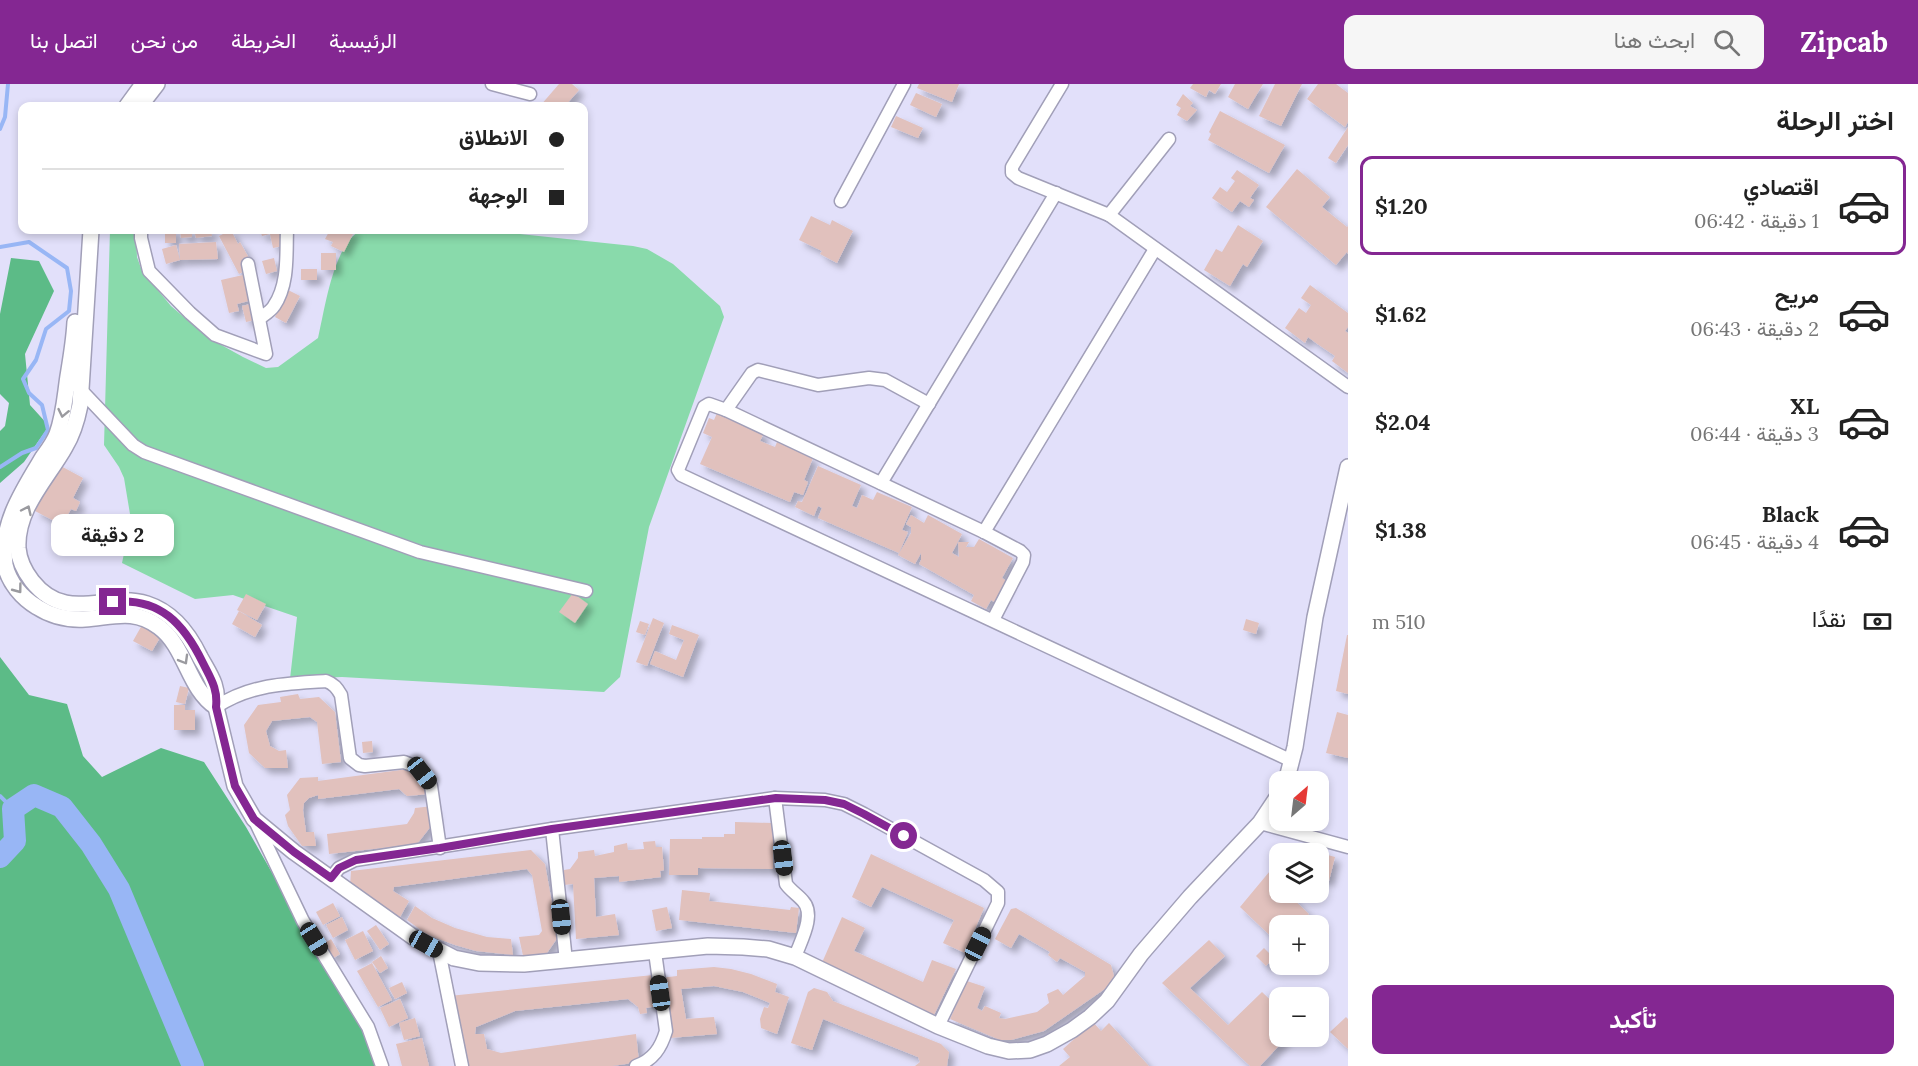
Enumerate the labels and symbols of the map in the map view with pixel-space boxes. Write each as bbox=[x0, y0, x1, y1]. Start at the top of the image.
one-way arrow bbox=[57, 408, 70, 418]
one-way arrow bbox=[19, 505, 31, 516]
callout: 2 دقيقة bbox=[51, 515, 174, 557]
one-way arrow bbox=[11, 582, 22, 593]
route end bbox=[99, 588, 126, 615]
one-way arrow bbox=[176, 654, 188, 664]
car bbox=[404, 753, 440, 793]
north arrow bbox=[1269, 771, 1329, 831]
route start bbox=[890, 822, 917, 849]
car bbox=[772, 839, 794, 877]
car bbox=[550, 898, 572, 936]
car bbox=[297, 919, 331, 959]
car bbox=[962, 924, 994, 964]
car bbox=[406, 927, 446, 961]
car bbox=[649, 974, 671, 1012]

